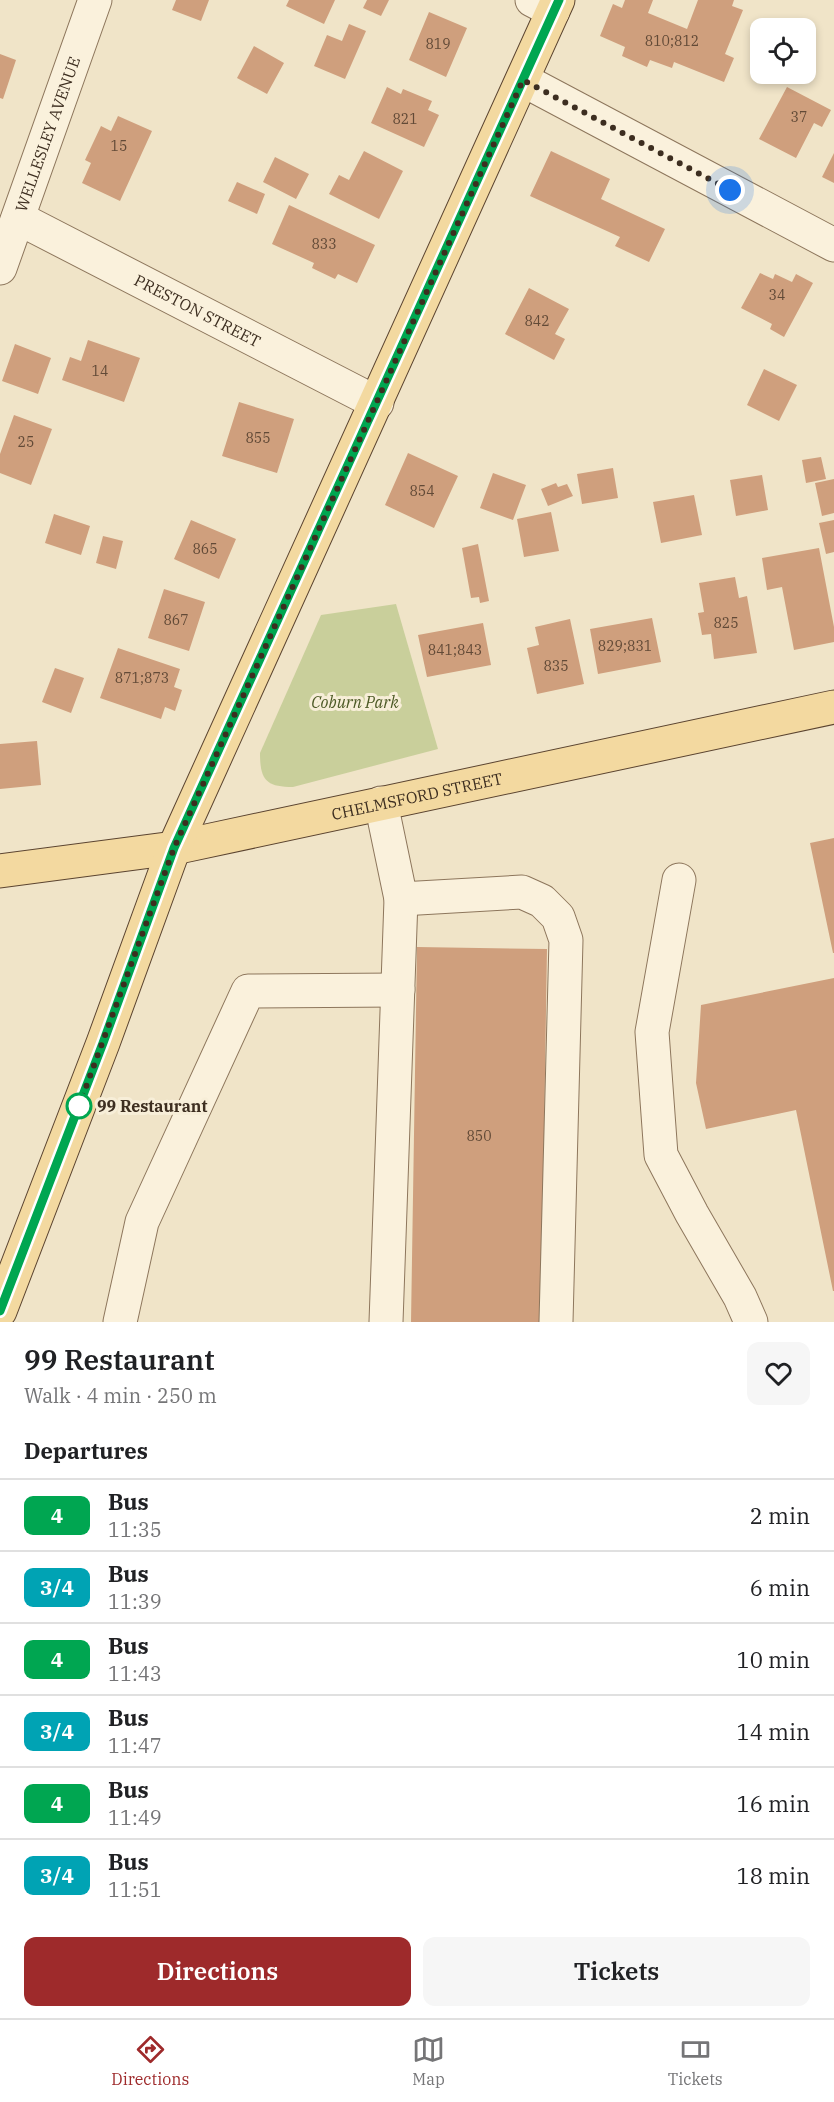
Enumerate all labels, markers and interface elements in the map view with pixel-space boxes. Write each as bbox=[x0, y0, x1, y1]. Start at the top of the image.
map controls bbox=[750, 18, 816, 84]
button: locate bbox=[750, 18, 816, 84]
house number: 810;812 bbox=[645, 32, 699, 50]
house number: 819 bbox=[425, 35, 451, 53]
street label: WELLESLEY AVENUE bbox=[11, 54, 84, 214]
house number: 37 bbox=[791, 108, 807, 126]
house number: 821 bbox=[392, 110, 418, 128]
house number: 15 bbox=[111, 137, 127, 155]
your location bbox=[715, 175, 745, 205]
house number: 833 bbox=[311, 235, 337, 253]
street label: PRESTON STREET bbox=[131, 270, 264, 351]
house number: 34 bbox=[769, 286, 785, 304]
house number: 842 bbox=[524, 312, 550, 330]
house number: 14 bbox=[92, 362, 108, 380]
house number: 855 bbox=[245, 429, 271, 447]
house number: 25 bbox=[18, 433, 34, 451]
house number: 854 bbox=[409, 482, 435, 500]
house number: 865 bbox=[192, 540, 218, 558]
house number: 867 bbox=[163, 611, 189, 629]
house number: 825 bbox=[713, 614, 739, 632]
house number: 829;831 bbox=[598, 637, 652, 655]
house number: 841;843 bbox=[428, 641, 482, 659]
house number: 835 bbox=[543, 657, 569, 675]
house number: 871;873 bbox=[115, 669, 169, 687]
park label: Coburn Park bbox=[311, 692, 399, 712]
street label: CHELMSFORD STREET bbox=[330, 768, 504, 824]
marker: 99 Restaurant bbox=[66, 1093, 92, 1119]
place label: 99 Restaurant bbox=[97, 1096, 207, 1116]
house number: 850 bbox=[466, 1127, 492, 1145]
text: 99 Restaurant bbox=[24, 1341, 214, 1378]
button: heart bbox=[747, 1342, 810, 1405]
text: Walk · 4 min · 250 m bbox=[24, 1382, 217, 1409]
text: Departures bbox=[24, 1436, 148, 1465]
text: Bus bbox=[108, 1487, 149, 1516]
text: 4 bbox=[51, 1501, 63, 1529]
text: 2 min bbox=[750, 1501, 810, 1530]
text: 11:35 bbox=[108, 1516, 162, 1543]
text: Bus bbox=[108, 1559, 149, 1588]
text: 3/4 bbox=[40, 1573, 74, 1601]
text: 6 min bbox=[750, 1573, 810, 1602]
text: 11:39 bbox=[108, 1588, 162, 1615]
text: Bus bbox=[108, 1631, 149, 1660]
text: 4 bbox=[51, 1645, 63, 1673]
text: 10 min bbox=[737, 1645, 810, 1674]
text: 11:43 bbox=[108, 1660, 162, 1687]
text: Bus bbox=[108, 1703, 149, 1732]
text: 3/4 bbox=[40, 1717, 74, 1745]
text: 14 min bbox=[737, 1717, 810, 1746]
text: 11:47 bbox=[108, 1732, 162, 1759]
text: Bus bbox=[108, 1775, 149, 1804]
text: 4 bbox=[51, 1789, 63, 1817]
text: 16 min bbox=[737, 1789, 810, 1818]
text: 11:49 bbox=[108, 1804, 162, 1831]
text: Bus bbox=[108, 1847, 149, 1876]
text: 3/4 bbox=[40, 1861, 74, 1889]
text: 18 min bbox=[737, 1861, 810, 1890]
text: 11:51 bbox=[108, 1876, 162, 1903]
button: Directions bbox=[24, 1937, 411, 2006]
button: Tickets bbox=[423, 1937, 810, 2006]
tab: Directions bbox=[111, 2033, 189, 2089]
tab: Map bbox=[412, 2033, 445, 2089]
tab: Tickets bbox=[668, 2033, 723, 2089]

